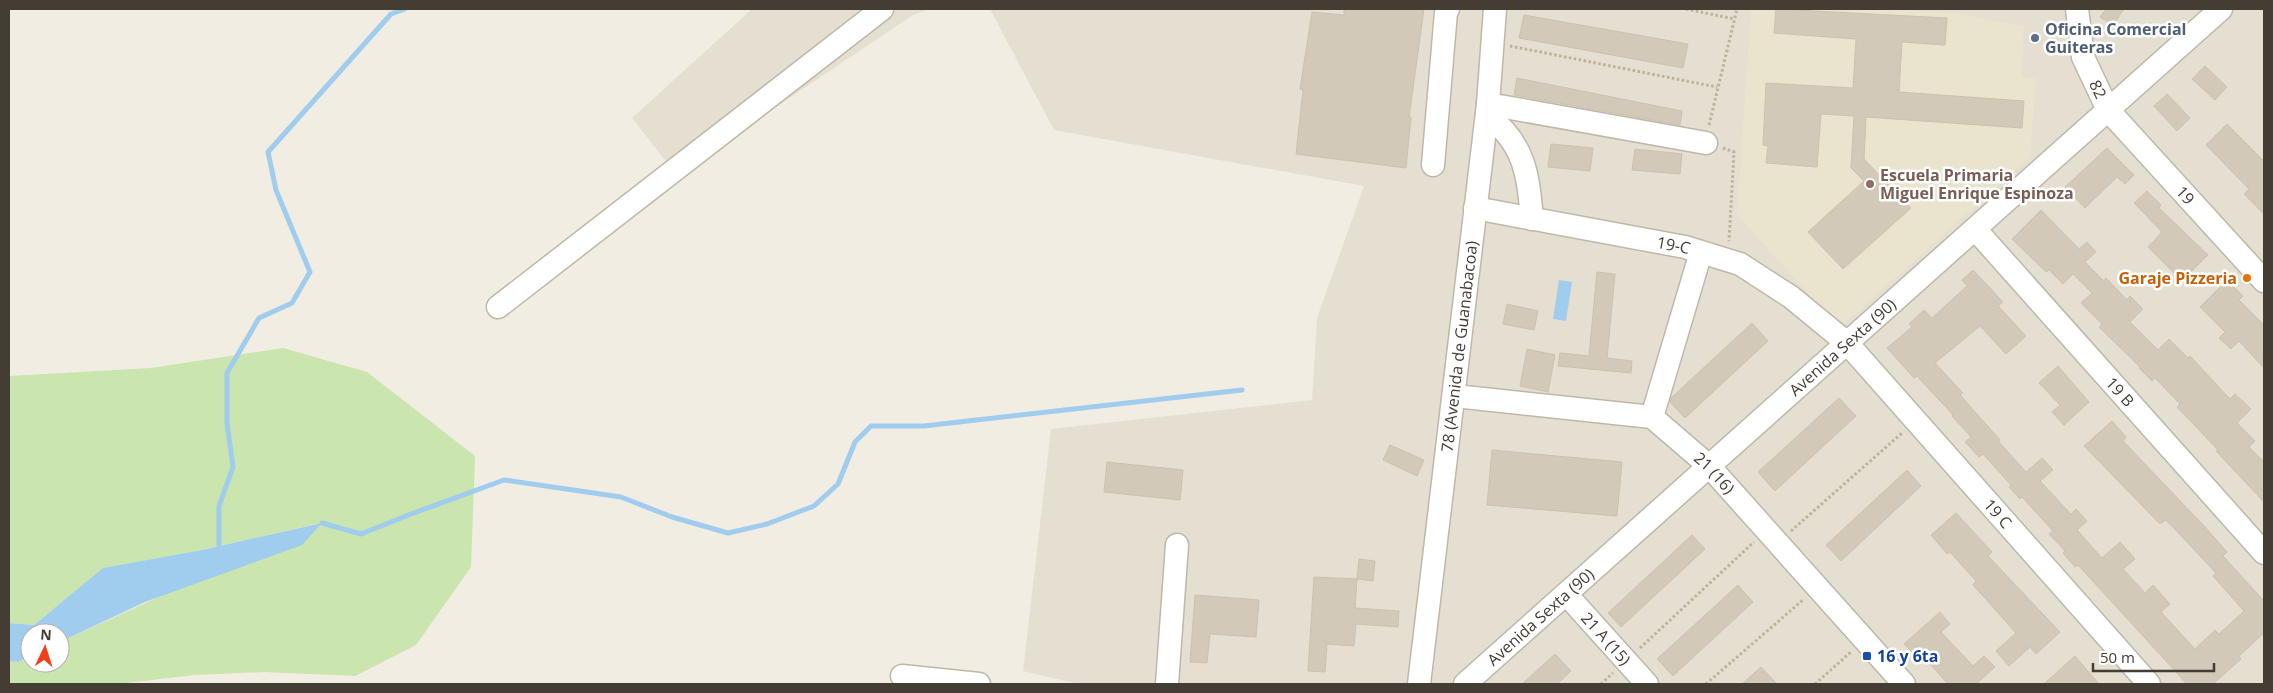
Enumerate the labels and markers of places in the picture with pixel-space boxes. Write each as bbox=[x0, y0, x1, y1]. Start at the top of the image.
place label: Oficina Comercial Guiteras bbox=[2045, 18, 2186, 58]
marker: Oficina Comercial Guiteras bbox=[2029, 32, 2041, 44]
place label: Escuela Primaria Miguel Enrique Espinoza bbox=[1880, 164, 2074, 204]
marker: Escuela Primaria Miguel Enrique Espinoza bbox=[1864, 178, 1876, 190]
place label: Garaje Pizzeria bbox=[2119, 267, 2237, 289]
marker: Garaje Pizzeria bbox=[2241, 272, 2253, 284]
place label: 16 y 6ta bbox=[1877, 645, 1938, 667]
marker: 16 y 6ta bbox=[1861, 650, 1873, 662]

